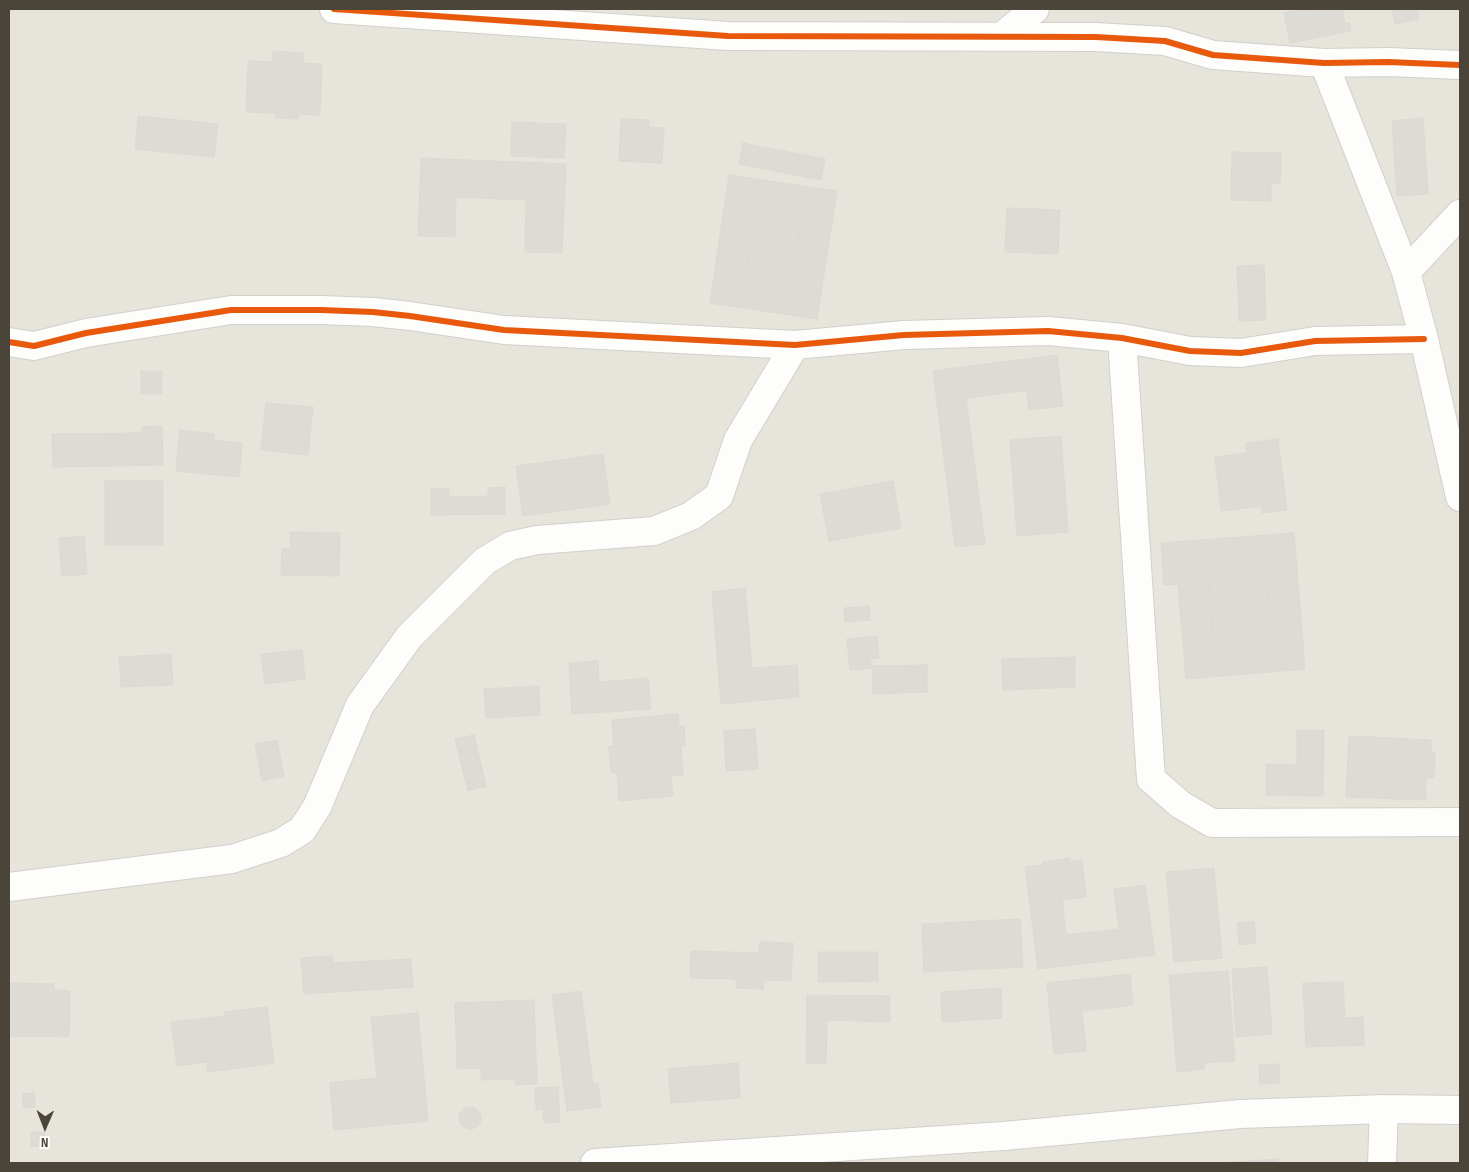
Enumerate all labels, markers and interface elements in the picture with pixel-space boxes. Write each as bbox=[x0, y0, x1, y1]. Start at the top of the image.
north arrow bbox=[20, 1102, 70, 1152]
text: N bbox=[41, 1134, 49, 1151]

